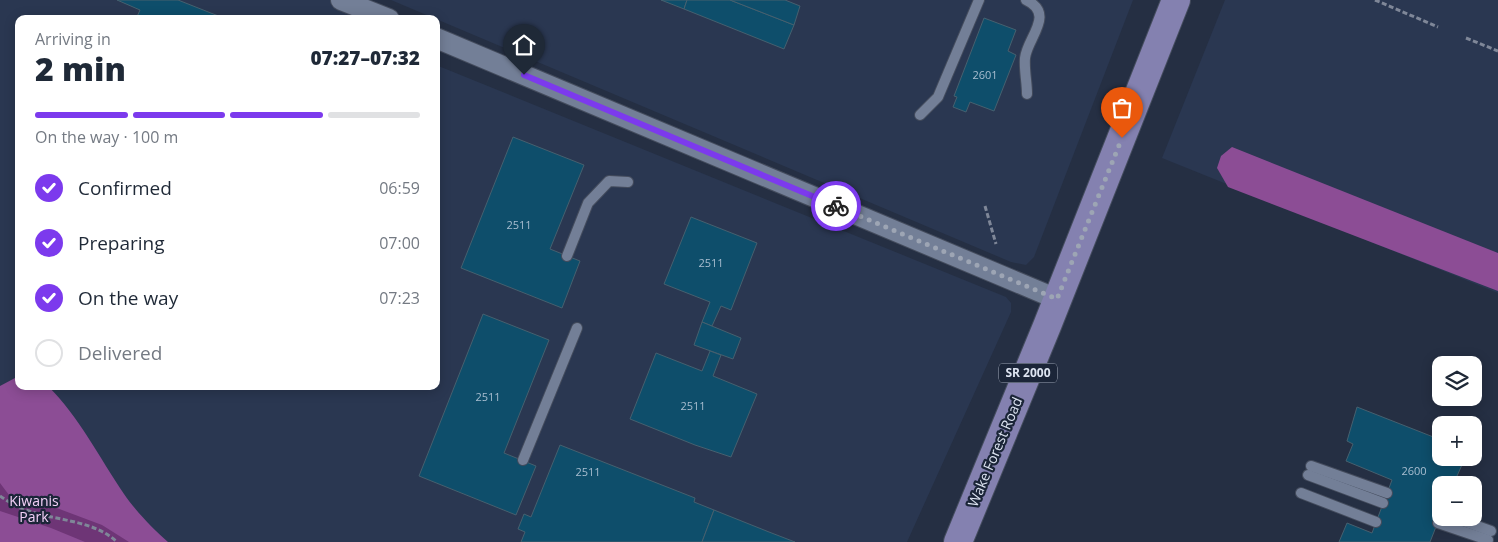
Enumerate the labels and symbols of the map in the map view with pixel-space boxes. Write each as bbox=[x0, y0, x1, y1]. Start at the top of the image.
pin bbox=[503, 24, 545, 75]
house number: 2601 bbox=[972, 67, 998, 82]
pin bbox=[1101, 87, 1143, 138]
courier bbox=[811, 181, 861, 231]
house number: 2511 bbox=[506, 217, 532, 232]
house number: 2511 bbox=[698, 255, 724, 270]
road number: SR 2000 bbox=[999, 363, 1057, 382]
house number: 2511 bbox=[475, 389, 501, 404]
street label: Wake Forest Road bbox=[963, 394, 1026, 510]
house number: 2511 bbox=[680, 398, 706, 413]
house number: 2600 bbox=[1401, 463, 1427, 478]
house number: 2511 bbox=[575, 464, 601, 479]
park label: Kiwanis Park bbox=[9, 491, 59, 526]

